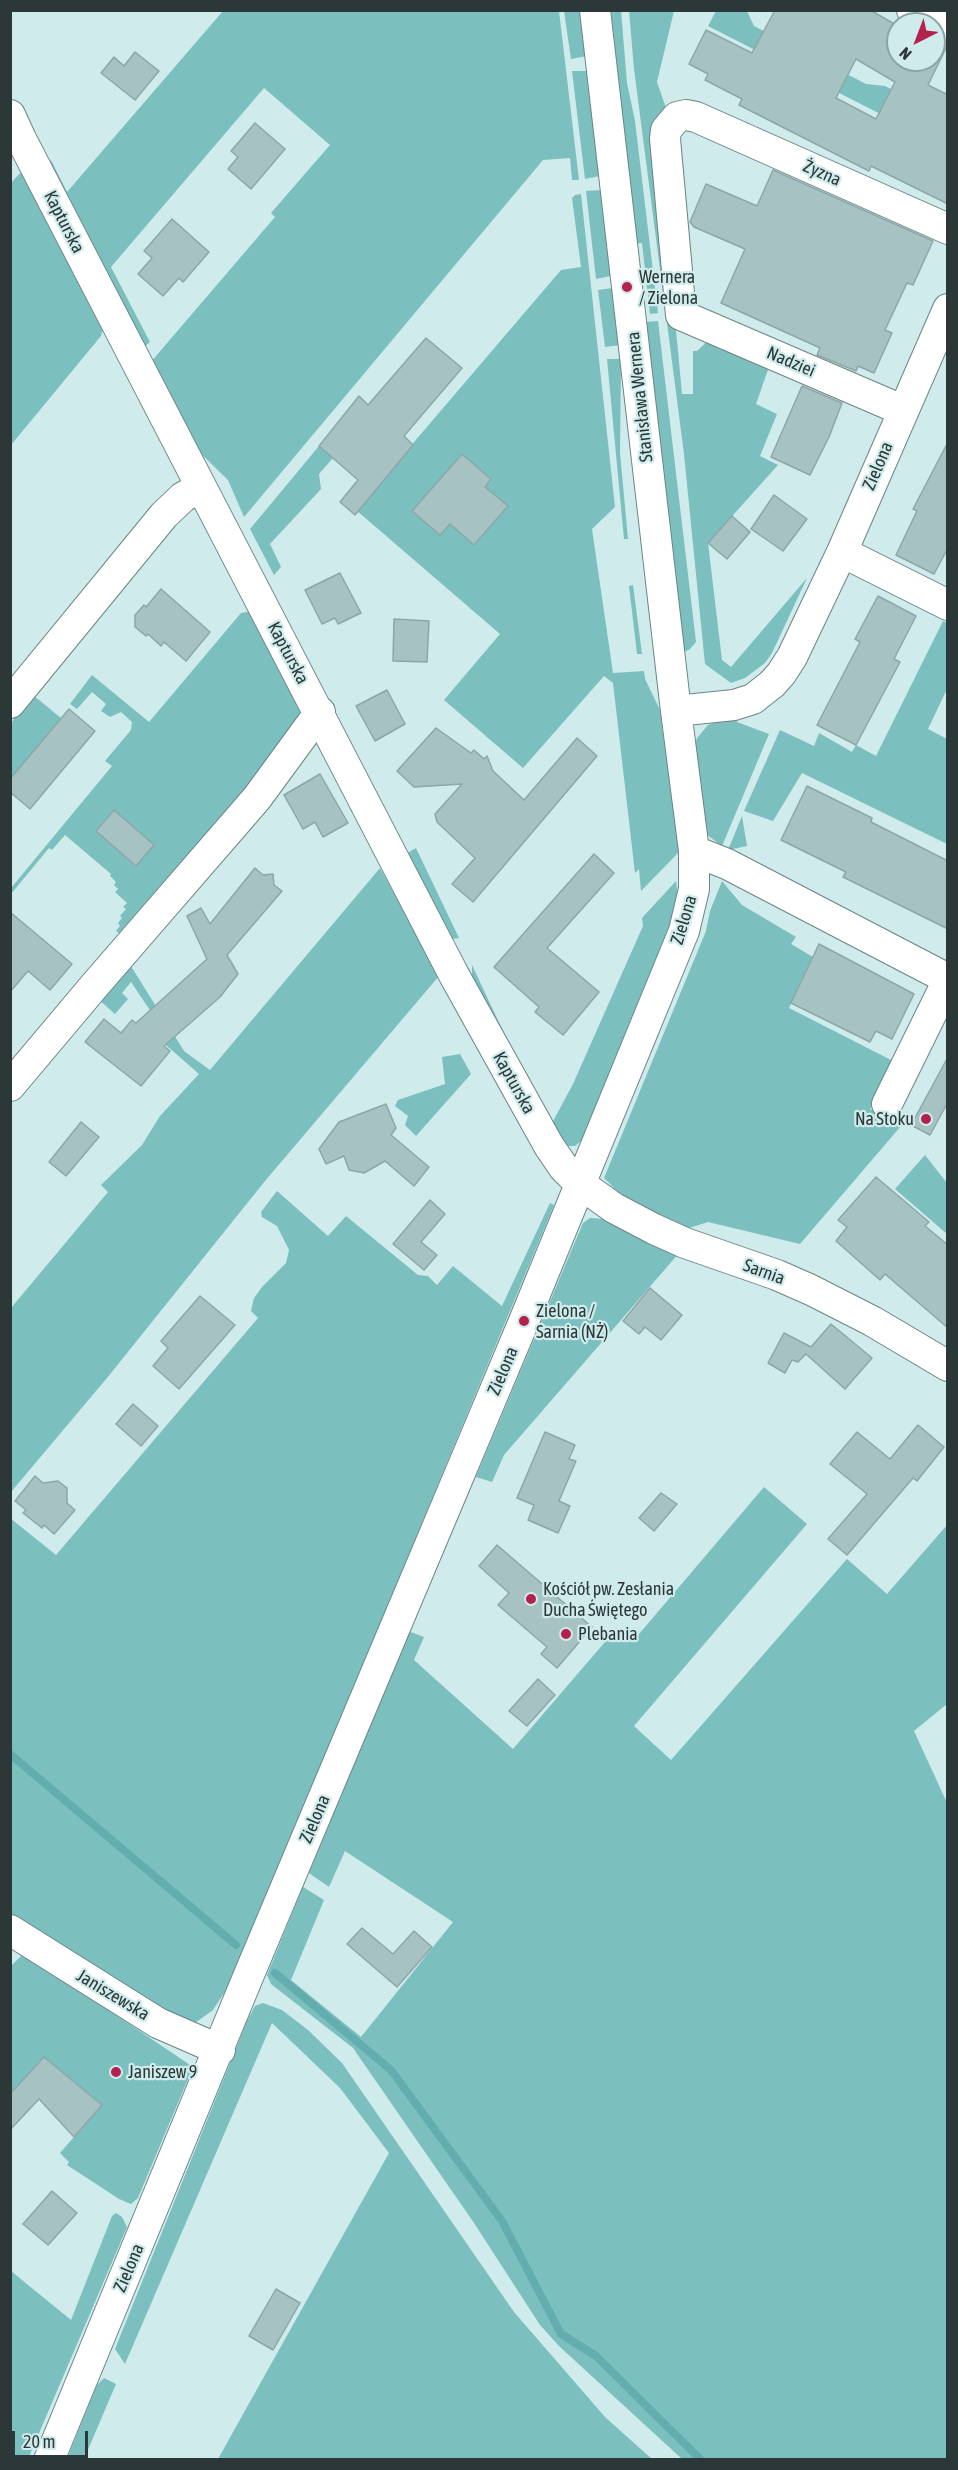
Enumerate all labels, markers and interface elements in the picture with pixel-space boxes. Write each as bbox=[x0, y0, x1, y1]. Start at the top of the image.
north arrow bbox=[886, 12, 946, 72]
text: N bbox=[896, 44, 915, 64]
street label: Żyzna bbox=[800, 155, 844, 191]
street label: Kapturska bbox=[39, 187, 89, 257]
place label: Wernera / Zielona bbox=[639, 266, 698, 308]
marker: Wernera / Zielona bbox=[620, 280, 634, 294]
street label: Stanisława Wernera bbox=[622, 331, 658, 463]
street label: Nadziei bbox=[764, 342, 818, 382]
street label: Zielona bbox=[858, 439, 898, 493]
street label: Kapturska bbox=[263, 618, 313, 688]
street label: Zielona bbox=[666, 893, 702, 947]
street label: Kapturska bbox=[488, 1048, 540, 1118]
place label: Na Stoku bbox=[855, 1108, 914, 1130]
marker: Na Stoku bbox=[919, 1112, 933, 1126]
street label: Sarnia bbox=[740, 1255, 788, 1289]
place label: Zielona / Sarnia (NŻ) bbox=[536, 1300, 608, 1342]
marker: Zielona / Sarnia (NŻ) bbox=[517, 1314, 531, 1328]
street label: Zielona bbox=[483, 1344, 523, 1398]
place label: Kościół pw. Zesłania Ducha Świętego bbox=[543, 1578, 674, 1620]
marker: Kościół pw. Zesłania Ducha Świętego bbox=[524, 1592, 538, 1606]
place label: Plebania bbox=[578, 1623, 638, 1645]
marker: Plebania bbox=[559, 1627, 573, 1641]
street label: Zielona bbox=[295, 1792, 335, 1846]
street label: Janiszewska bbox=[73, 1965, 153, 2025]
place label: Janiszew 9 bbox=[128, 2061, 197, 2083]
marker: Janiszew 9 bbox=[109, 2065, 123, 2079]
street label: Zielona bbox=[109, 2241, 149, 2295]
scale bar bbox=[15, 2419, 92, 2457]
text: 20 m bbox=[23, 2431, 55, 2452]

